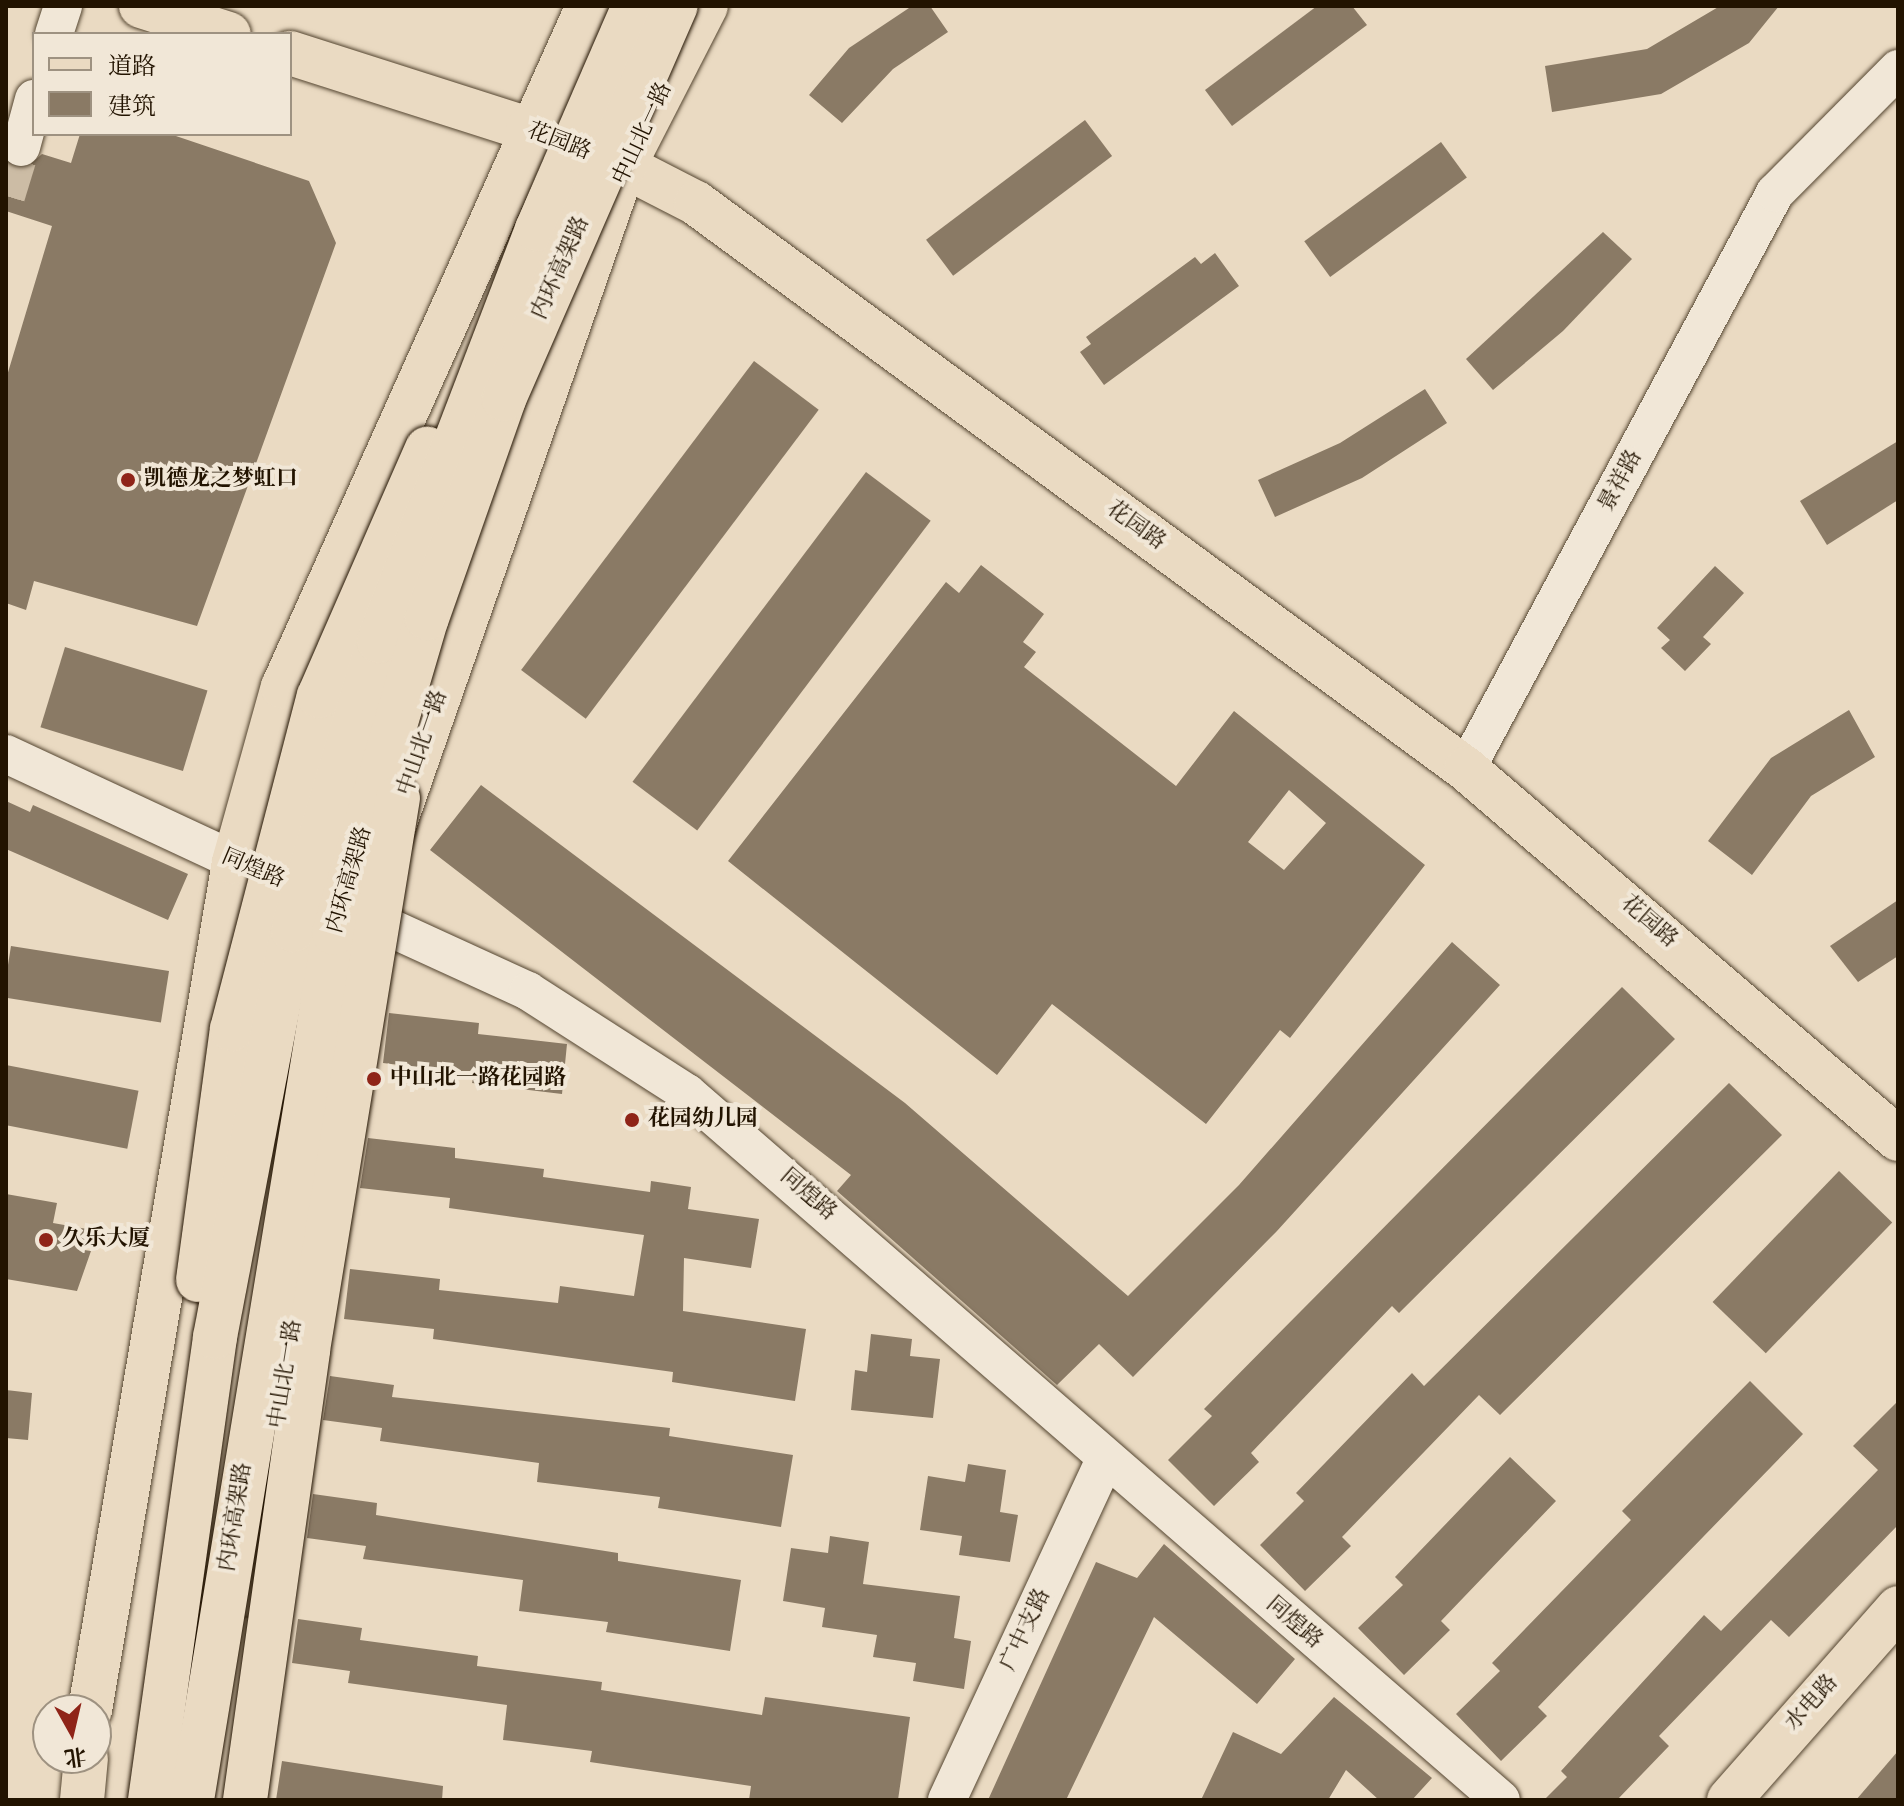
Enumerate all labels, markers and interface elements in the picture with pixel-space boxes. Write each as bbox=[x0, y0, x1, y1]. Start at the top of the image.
legend bbox=[32, 32, 292, 136]
text: 道路 bbox=[108, 56, 156, 80]
street label: 中山北一路 bbox=[608, 79, 678, 189]
text: 建筑 bbox=[108, 96, 156, 120]
street label: 花园路 bbox=[523, 118, 595, 166]
street label: 内环高架路 bbox=[527, 212, 595, 324]
street label: 景祥路 bbox=[1594, 446, 1648, 516]
place label: 凯德龙之梦虹口 bbox=[144, 467, 298, 493]
marker: 凯德龙之梦虹口 bbox=[119, 471, 137, 489]
street label: 花园路 bbox=[1102, 496, 1170, 556]
street label: 中山北一路 bbox=[393, 687, 453, 799]
street label: 内环高架路 bbox=[322, 823, 378, 937]
street label: 同煌路 bbox=[217, 844, 289, 894]
street label: 花园路 bbox=[1615, 890, 1683, 954]
place label: 中山北一路花园路 bbox=[390, 1066, 566, 1092]
marker: 中山北一路花园路 bbox=[365, 1070, 383, 1088]
place label: 花园幼儿园 bbox=[648, 1107, 758, 1133]
marker: 花园幼儿园 bbox=[623, 1111, 641, 1129]
street label: 同煌路 bbox=[774, 1163, 842, 1227]
place label: 久乐大厦 bbox=[62, 1227, 150, 1253]
marker: 久乐大厦 bbox=[37, 1231, 55, 1249]
street label: 中山北一路 bbox=[264, 1318, 308, 1430]
street label: 内环高架路 bbox=[214, 1461, 258, 1573]
street label: 广中支路 bbox=[995, 1585, 1057, 1675]
street label: 同煌路 bbox=[1260, 1591, 1328, 1655]
street label: 水电路 bbox=[1780, 1670, 1844, 1736]
north arrow bbox=[32, 1694, 112, 1774]
text: 北 bbox=[63, 1743, 88, 1768]

